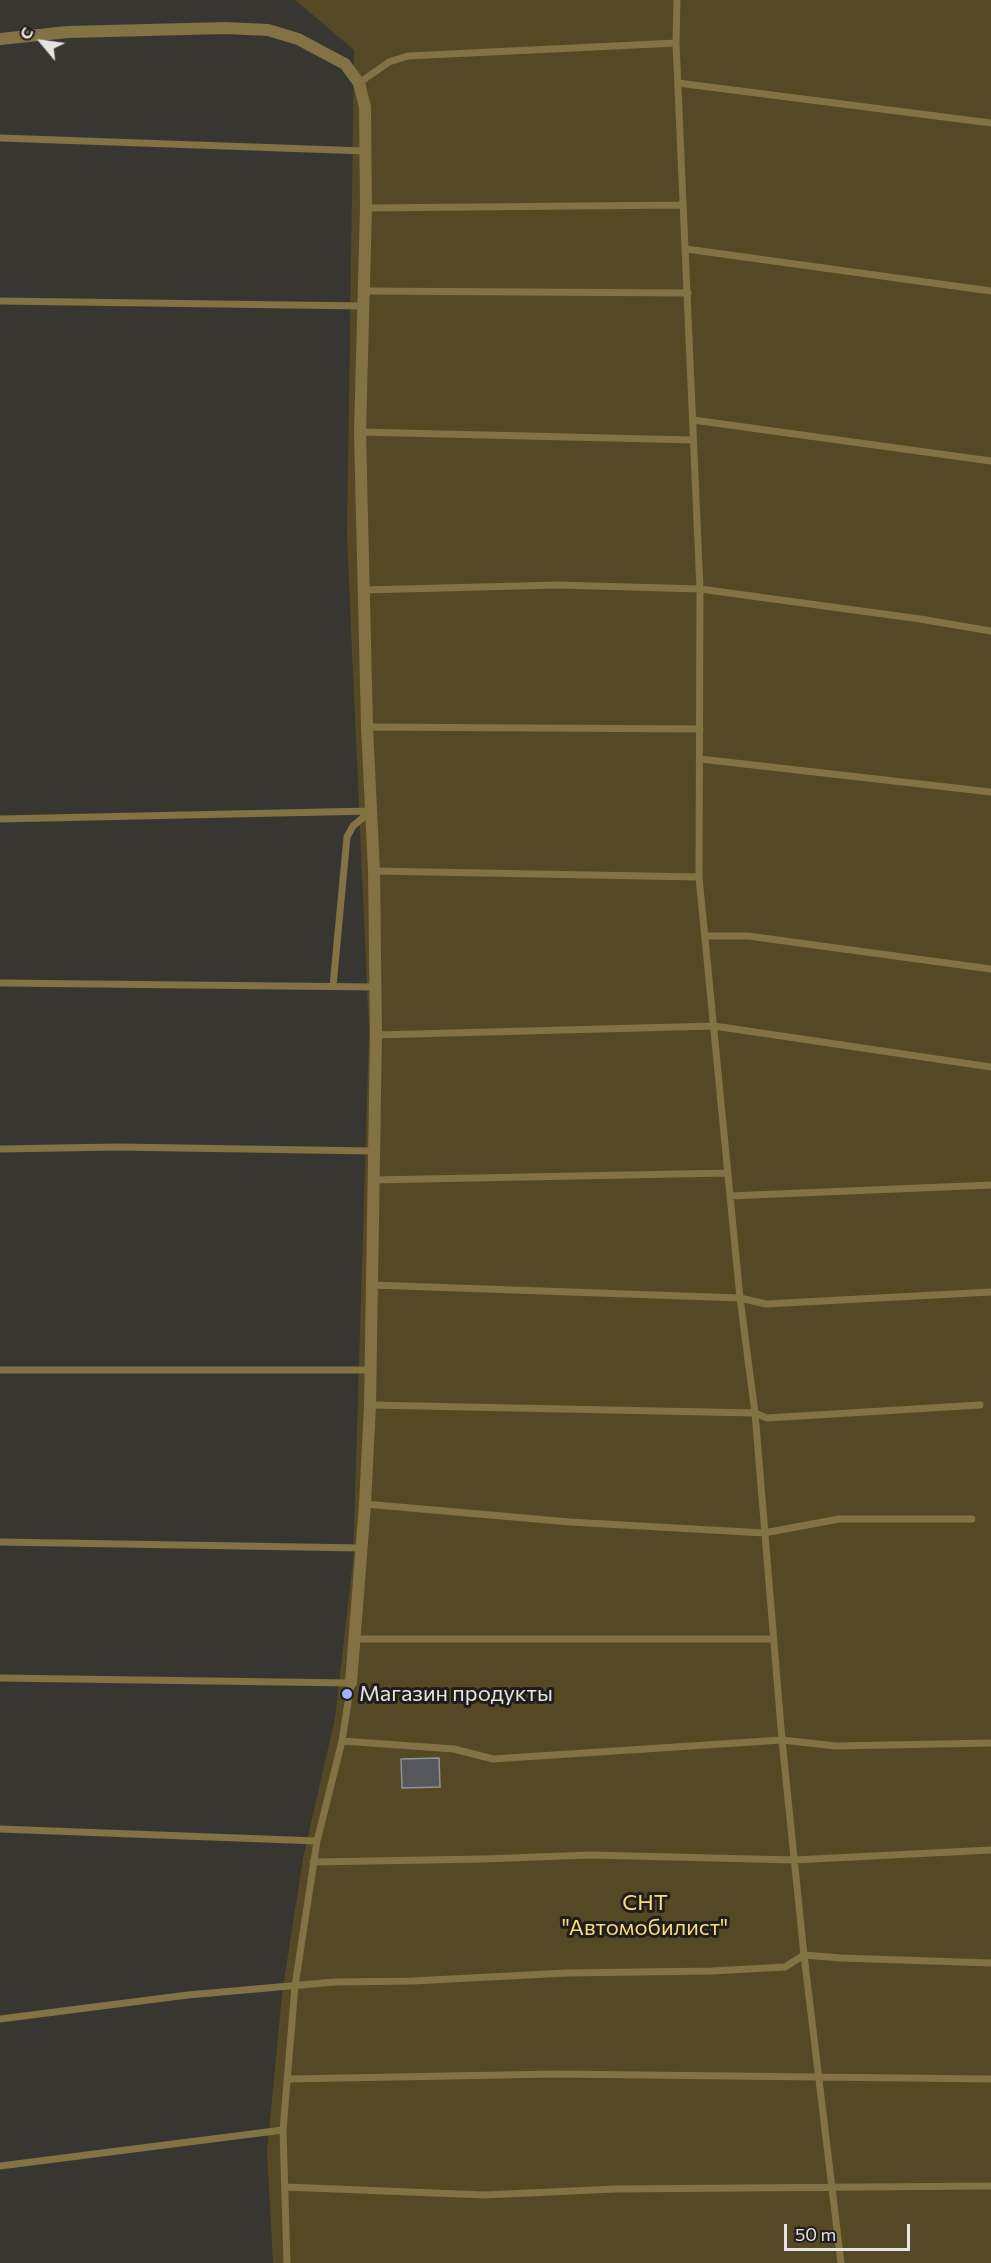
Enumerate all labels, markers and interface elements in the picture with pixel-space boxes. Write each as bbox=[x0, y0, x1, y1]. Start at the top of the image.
north arrow bbox=[12, 12, 72, 72]
text: С bbox=[15, 24, 37, 42]
place label: Магазин продукты bbox=[359, 1681, 553, 1707]
marker: Магазин продукты bbox=[340, 1687, 354, 1701]
park label: СНТ "Автомобилист" bbox=[562, 1890, 728, 1942]
scale bar bbox=[787, 2212, 913, 2250]
text: 50 m bbox=[795, 2223, 836, 2245]

